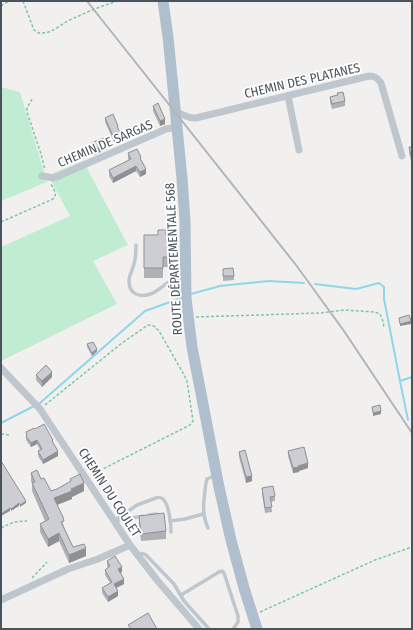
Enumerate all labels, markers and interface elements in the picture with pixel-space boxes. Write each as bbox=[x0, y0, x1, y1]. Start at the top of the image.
street label: CHEMIN DES PLATANES bbox=[243, 60, 362, 101]
street label: CHEMIN DE SARGAS bbox=[55, 117, 155, 170]
street label: ROUTE DÉPARTEMENTALE 568 bbox=[162, 182, 185, 336]
street label: CHEMIN DU COULET bbox=[75, 445, 144, 539]

